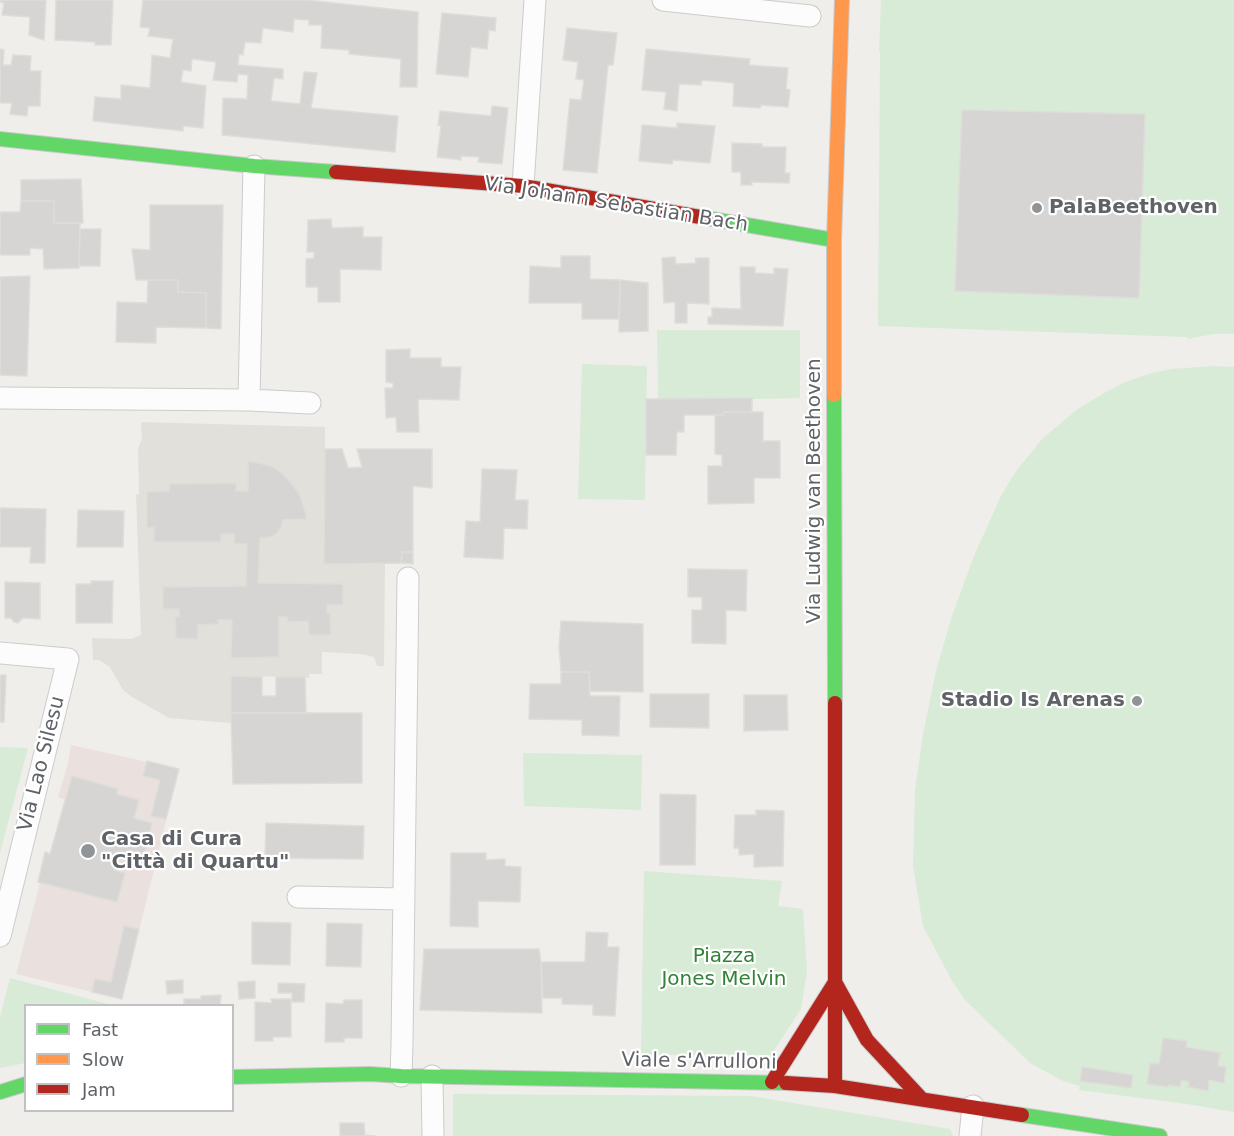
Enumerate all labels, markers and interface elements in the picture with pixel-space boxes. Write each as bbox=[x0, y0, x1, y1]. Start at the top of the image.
street label: Via Johann Sebastian Bach bbox=[482, 172, 750, 238]
place label: PalaBeethoven bbox=[1049, 196, 1218, 220]
marker: PalaBeethoven bbox=[1030, 201, 1044, 215]
street label: Via Ludwig van Beethoven bbox=[803, 358, 827, 624]
place label: Stadio Is Arenas bbox=[941, 689, 1125, 713]
street label: Via Lao Silesu bbox=[14, 694, 70, 834]
marker: Stadio Is Arenas bbox=[1130, 694, 1144, 708]
place label: Casa di Cura "Città di Quartu" bbox=[101, 828, 289, 875]
marker: Casa di Cura "Città di Quartu" bbox=[79, 842, 97, 860]
park label: Piazza Jones Melvin bbox=[661, 945, 787, 992]
legend bbox=[24, 1004, 234, 1112]
text: Fast bbox=[82, 1019, 118, 1040]
text: Slow bbox=[82, 1049, 124, 1070]
street label: Viale s'Arrulloni bbox=[621, 1049, 777, 1075]
text: Jam bbox=[82, 1079, 116, 1100]

